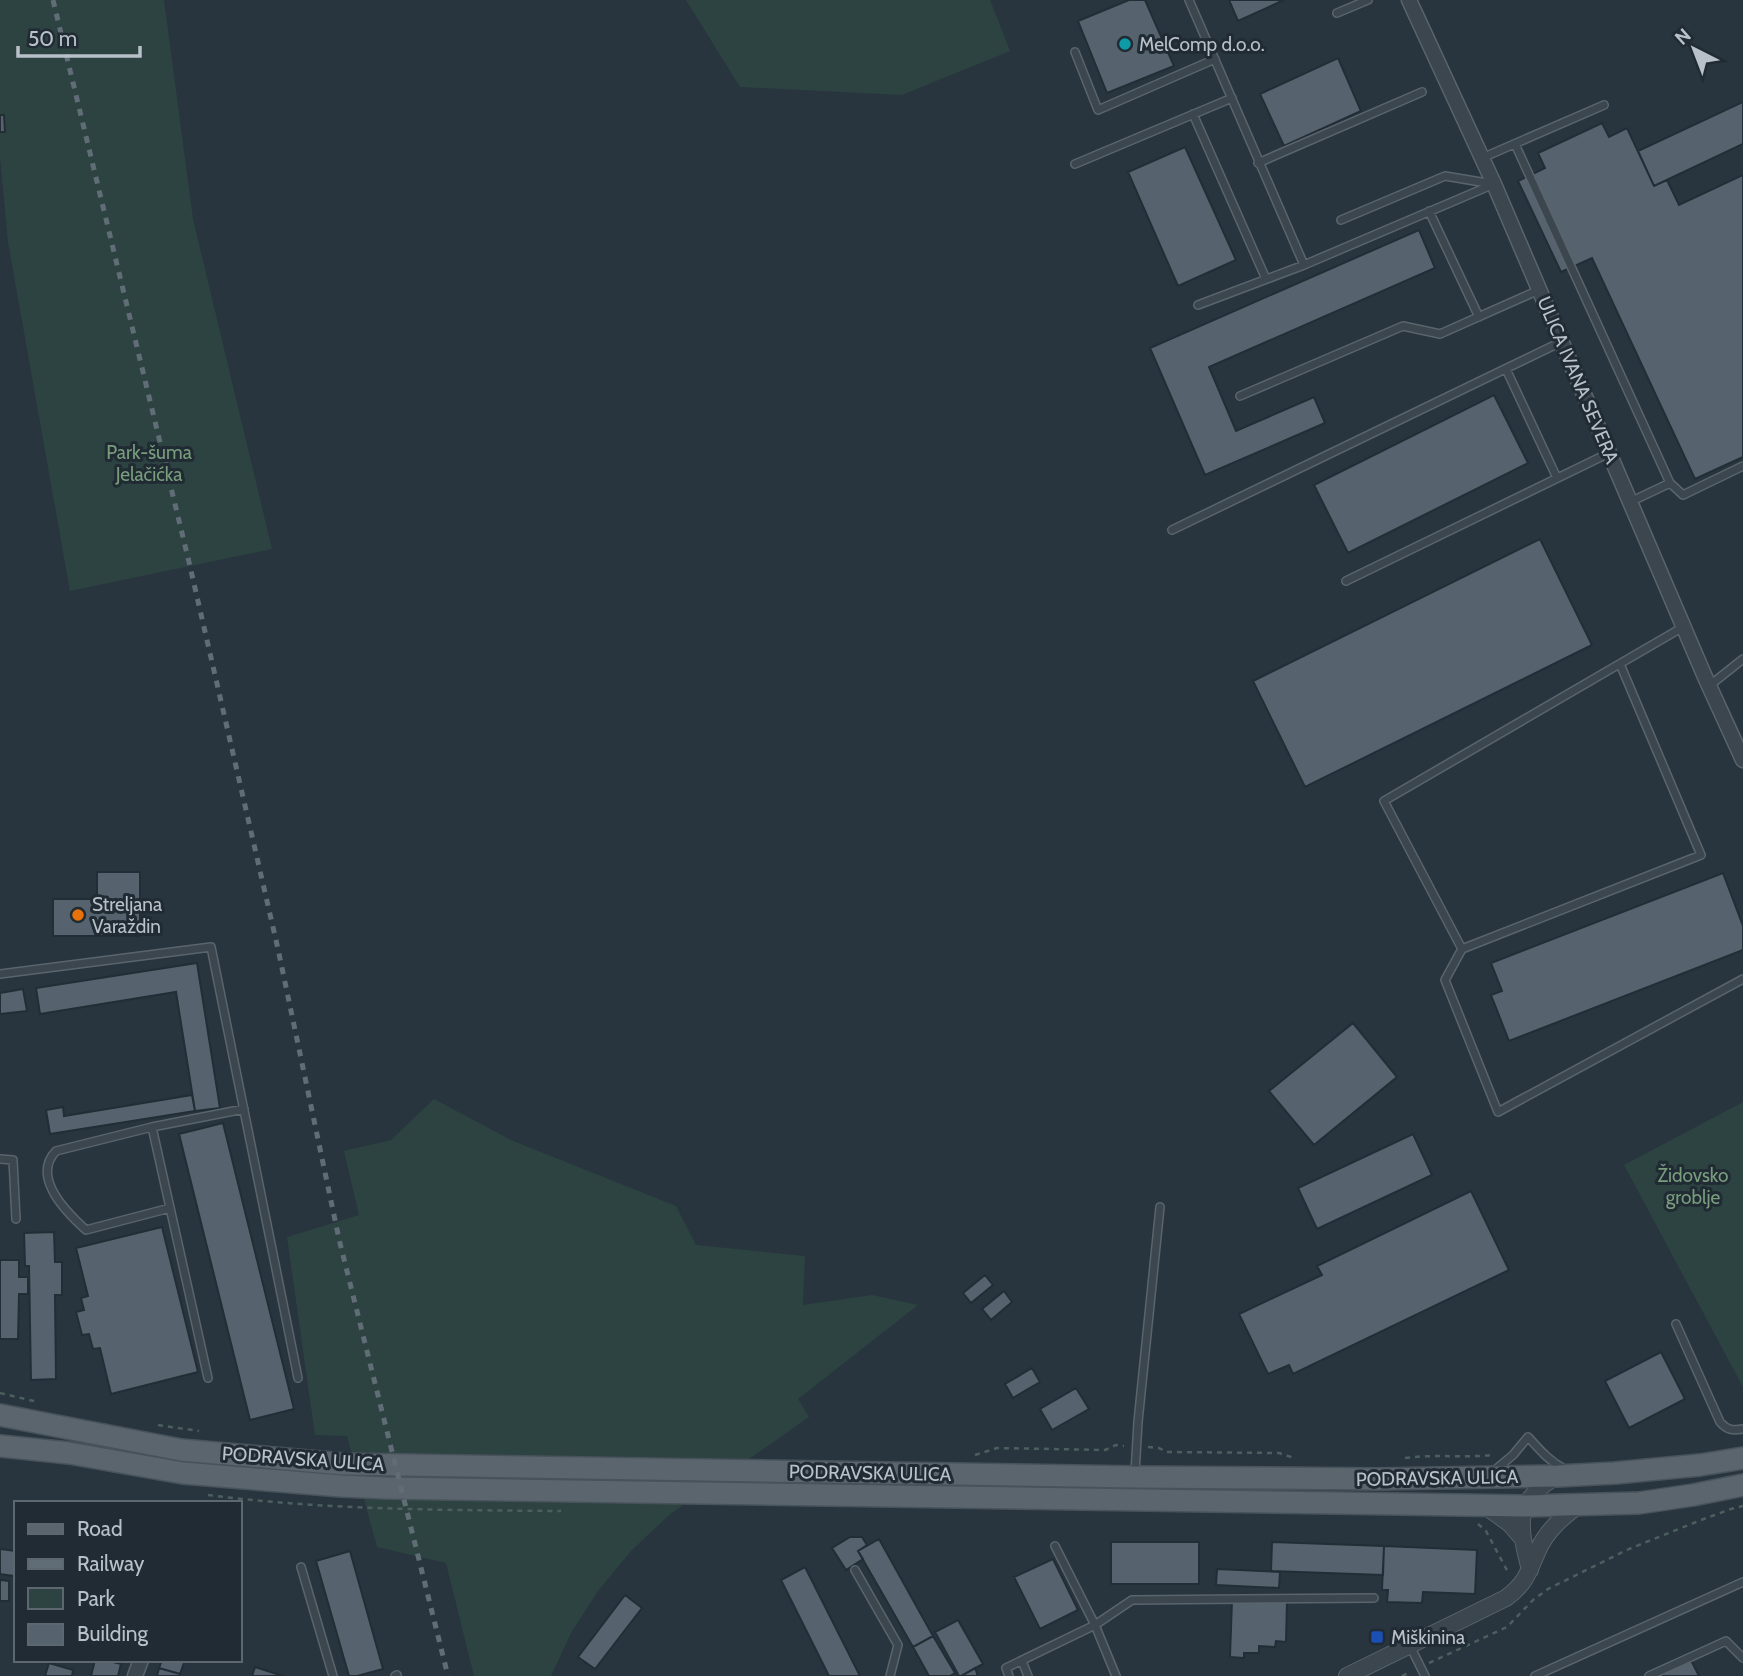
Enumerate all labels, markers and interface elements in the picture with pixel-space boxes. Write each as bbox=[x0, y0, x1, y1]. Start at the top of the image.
scale bar bbox=[18, 14, 140, 58]
north arrow bbox=[1659, 14, 1729, 84]
text: N bbox=[1670, 24, 1696, 50]
text: 50 m bbox=[28, 26, 77, 51]
place label: MelComp d.o.o. bbox=[1139, 33, 1265, 56]
marker: MelComp d.o.o. bbox=[1117, 36, 1133, 52]
street label: ULICA IVANA SEVERA bbox=[1532, 293, 1624, 467]
park label: Park-šuma Jelačićka bbox=[106, 441, 192, 486]
place label: Streljana Varaždin bbox=[92, 893, 162, 938]
marker: Streljana Varaždin bbox=[70, 907, 86, 923]
park label: Židovsko groblje bbox=[1658, 1163, 1728, 1209]
street label: PODRAVSKA ULICA bbox=[221, 1442, 385, 1476]
street label: PODRAVSKA ULICA bbox=[789, 1460, 952, 1486]
street label: PODRAVSKA ULICA bbox=[1356, 1465, 1519, 1491]
legend bbox=[14, 1501, 242, 1662]
text: Road bbox=[77, 1516, 123, 1541]
text: Railway bbox=[77, 1551, 145, 1576]
text: Park bbox=[77, 1586, 115, 1611]
text: Building bbox=[77, 1621, 149, 1646]
place label: Miškinina bbox=[1391, 1626, 1465, 1649]
marker: Miškinina bbox=[1369, 1629, 1385, 1645]

